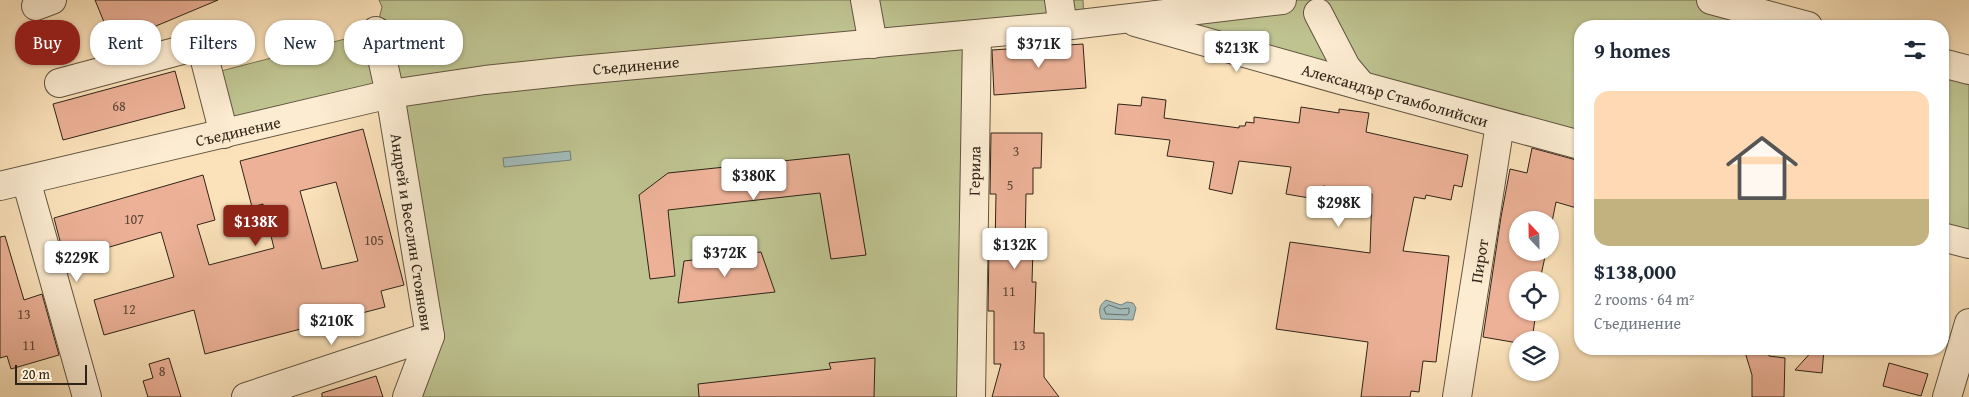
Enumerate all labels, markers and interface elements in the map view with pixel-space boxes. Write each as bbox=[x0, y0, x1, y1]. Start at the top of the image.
chip: Buy bbox=[15, 20, 80, 65]
chip: Rent bbox=[90, 20, 161, 65]
chip: Filters bbox=[171, 20, 255, 65]
chip: New bbox=[265, 20, 334, 65]
chip: Apartment bbox=[344, 20, 463, 65]
pin: $371K bbox=[1004, 27, 1074, 69]
pin: $213K bbox=[1202, 30, 1272, 73]
text: $371K bbox=[1017, 31, 1061, 55]
text: $213K bbox=[1215, 35, 1259, 59]
text: 9 homes bbox=[1594, 35, 1670, 66]
icon: filters bbox=[1901, 36, 1929, 64]
street label: Съединение bbox=[592, 49, 680, 81]
street label: Александър Стамболийски bbox=[1299, 57, 1492, 133]
house number: 68 bbox=[112, 96, 126, 116]
street label: Съединение bbox=[193, 110, 283, 152]
icon: home bbox=[1717, 123, 1807, 213]
street label: Андрей и Веселин Стоянови bbox=[385, 132, 440, 333]
house number: 3 bbox=[1013, 141, 1019, 161]
street label: Герила bbox=[962, 145, 986, 196]
pin: $380K bbox=[719, 158, 789, 201]
text: $380K bbox=[732, 163, 776, 187]
house number: 5 bbox=[1007, 175, 1013, 195]
pin: $298K bbox=[1304, 186, 1374, 228]
text: $298K bbox=[1317, 190, 1361, 214]
pin: $138K bbox=[221, 204, 291, 247]
house number: 107 bbox=[124, 209, 144, 229]
text: $138K bbox=[234, 209, 278, 233]
north arrow bbox=[1509, 211, 1559, 261]
map controls bbox=[1509, 211, 1559, 381]
pin: $132K bbox=[980, 228, 1050, 270]
house number: 105 bbox=[364, 230, 384, 250]
text: $132K bbox=[993, 232, 1037, 256]
pin: $372K bbox=[690, 236, 760, 278]
street label: Пирот bbox=[1464, 237, 1494, 285]
pin: $229K bbox=[42, 240, 112, 283]
text: $372K bbox=[703, 240, 747, 264]
text: $229K bbox=[55, 245, 99, 269]
text: $138,000 bbox=[1594, 256, 1676, 287]
button: locate bbox=[1509, 271, 1559, 321]
house number: 11 bbox=[1002, 281, 1016, 301]
text: 2 rooms · 64 m² bbox=[1594, 287, 1694, 311]
house number: 12 bbox=[122, 299, 136, 319]
house number: 13 bbox=[17, 304, 31, 324]
pin: $210K bbox=[297, 304, 367, 346]
text: $210K bbox=[310, 308, 354, 332]
text: Съединение bbox=[1594, 311, 1681, 335]
button: layers bbox=[1509, 331, 1559, 381]
house number: 11 bbox=[22, 335, 36, 355]
house number: 13 bbox=[1012, 335, 1026, 355]
house number: 8 bbox=[159, 361, 166, 381]
scale bar bbox=[15, 362, 88, 385]
text: 20 m bbox=[22, 364, 50, 384]

